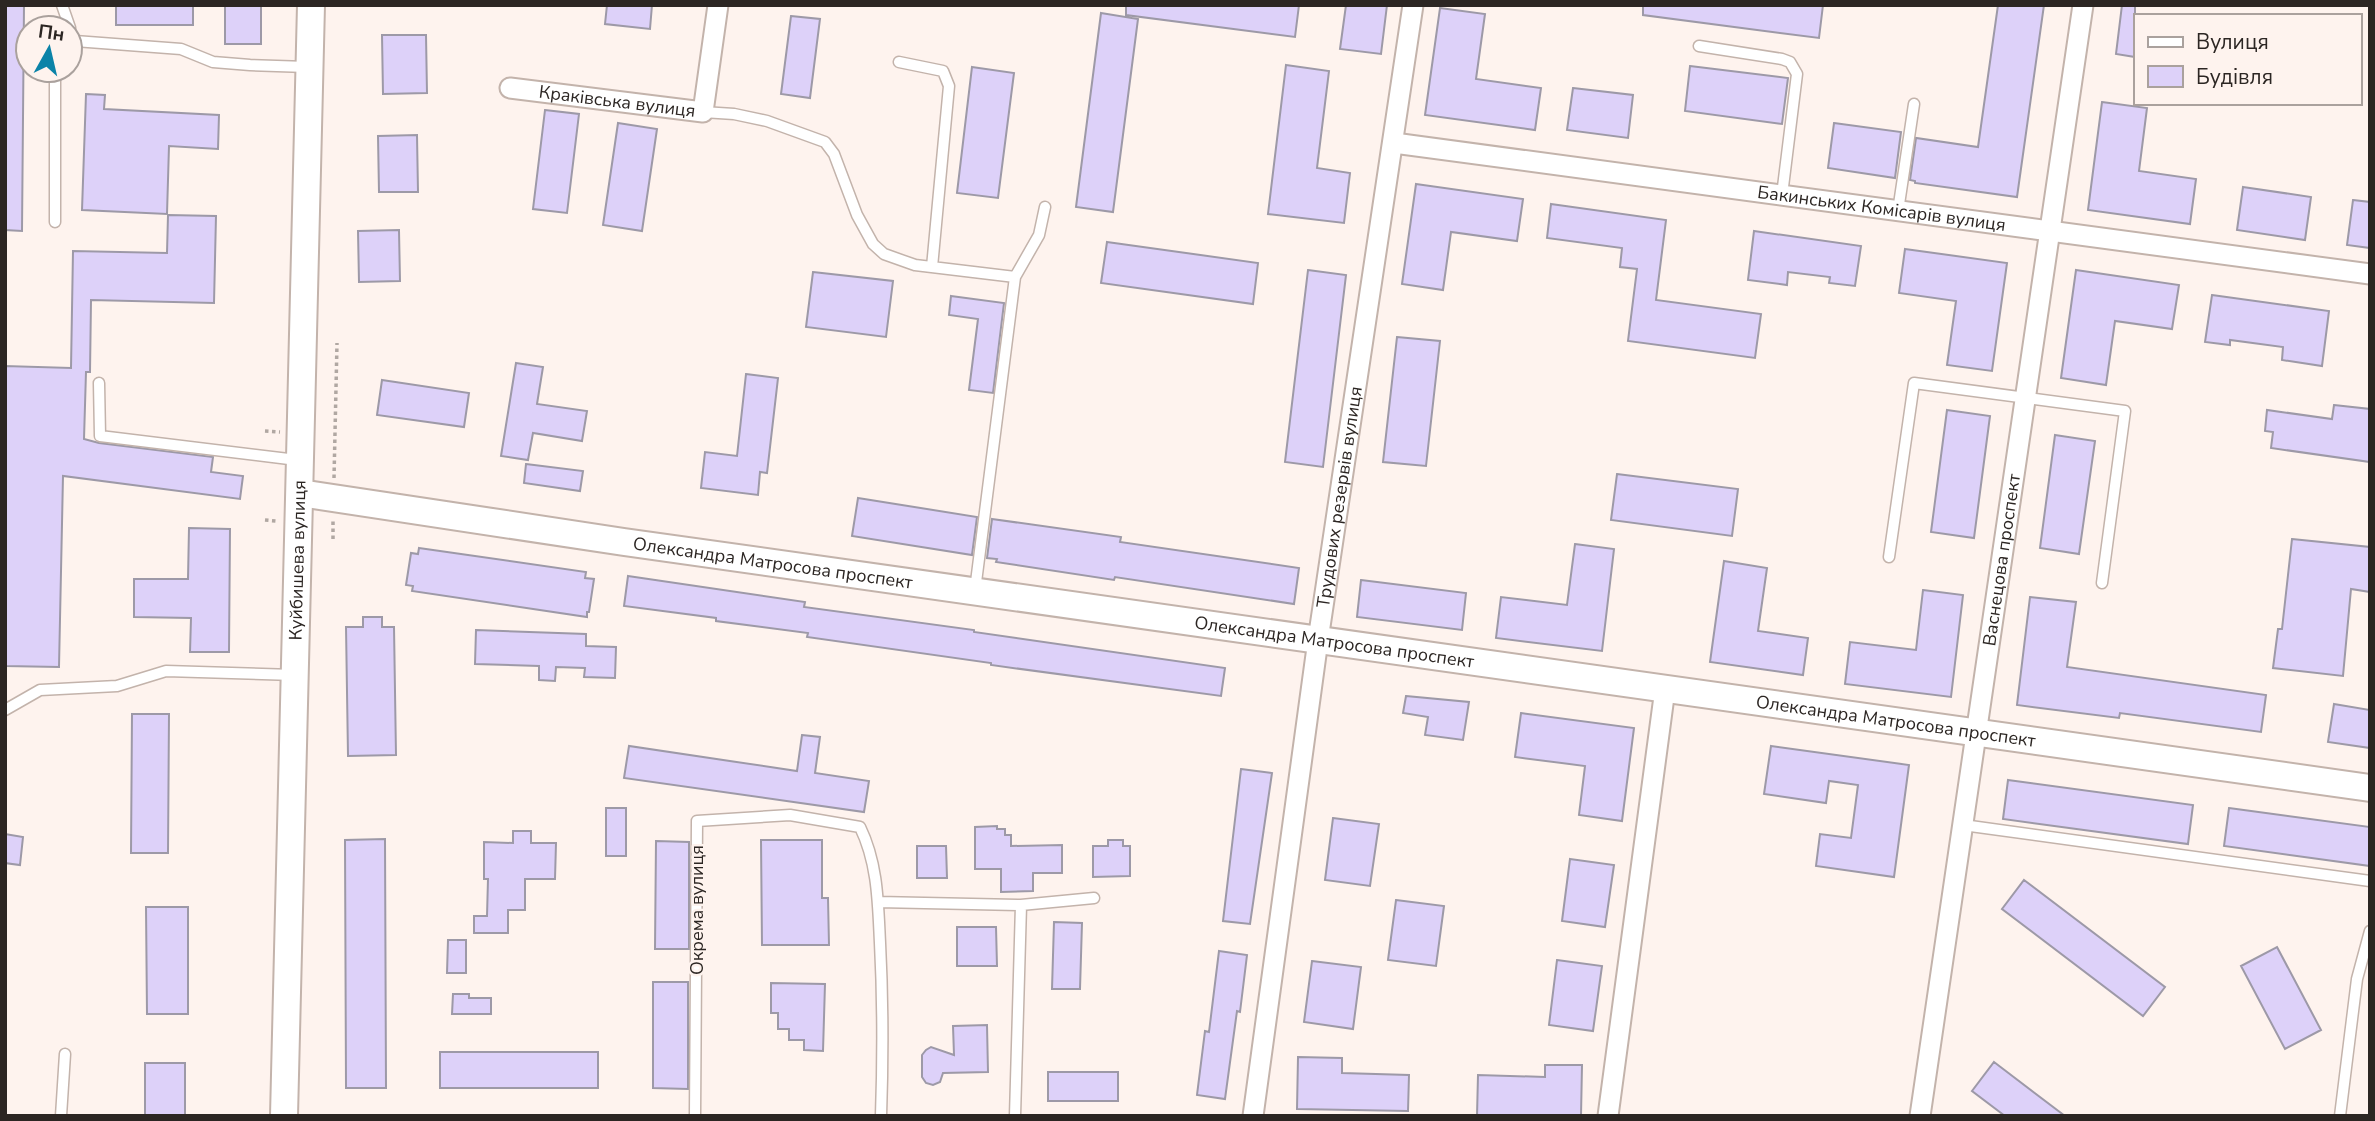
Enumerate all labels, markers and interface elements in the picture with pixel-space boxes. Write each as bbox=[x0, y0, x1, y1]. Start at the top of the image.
north arrow bbox=[14, 14, 84, 84]
legend bbox=[2134, 14, 2361, 105]
text: Пн bbox=[36, 18, 66, 48]
text: Вулиця bbox=[2196, 28, 2269, 56]
text: Будівля bbox=[2196, 63, 2273, 91]
street label: Краківська вулиця bbox=[537, 80, 697, 123]
street label: Бакинських Комісарів вулиця bbox=[1756, 180, 2007, 237]
street label: Трудових резервів вулиця bbox=[1311, 385, 1368, 609]
street label: Васнецова проспект bbox=[1977, 472, 2026, 648]
street label: Куйбишева вулиця bbox=[284, 480, 311, 641]
street label: Олександра Матросова проспект bbox=[631, 531, 914, 595]
street label: Олександра Матросова проспект bbox=[1193, 611, 1476, 674]
street label: Олександра Матросова проспект bbox=[1754, 690, 2037, 753]
street label: Окрема вулиця bbox=[685, 845, 709, 975]

